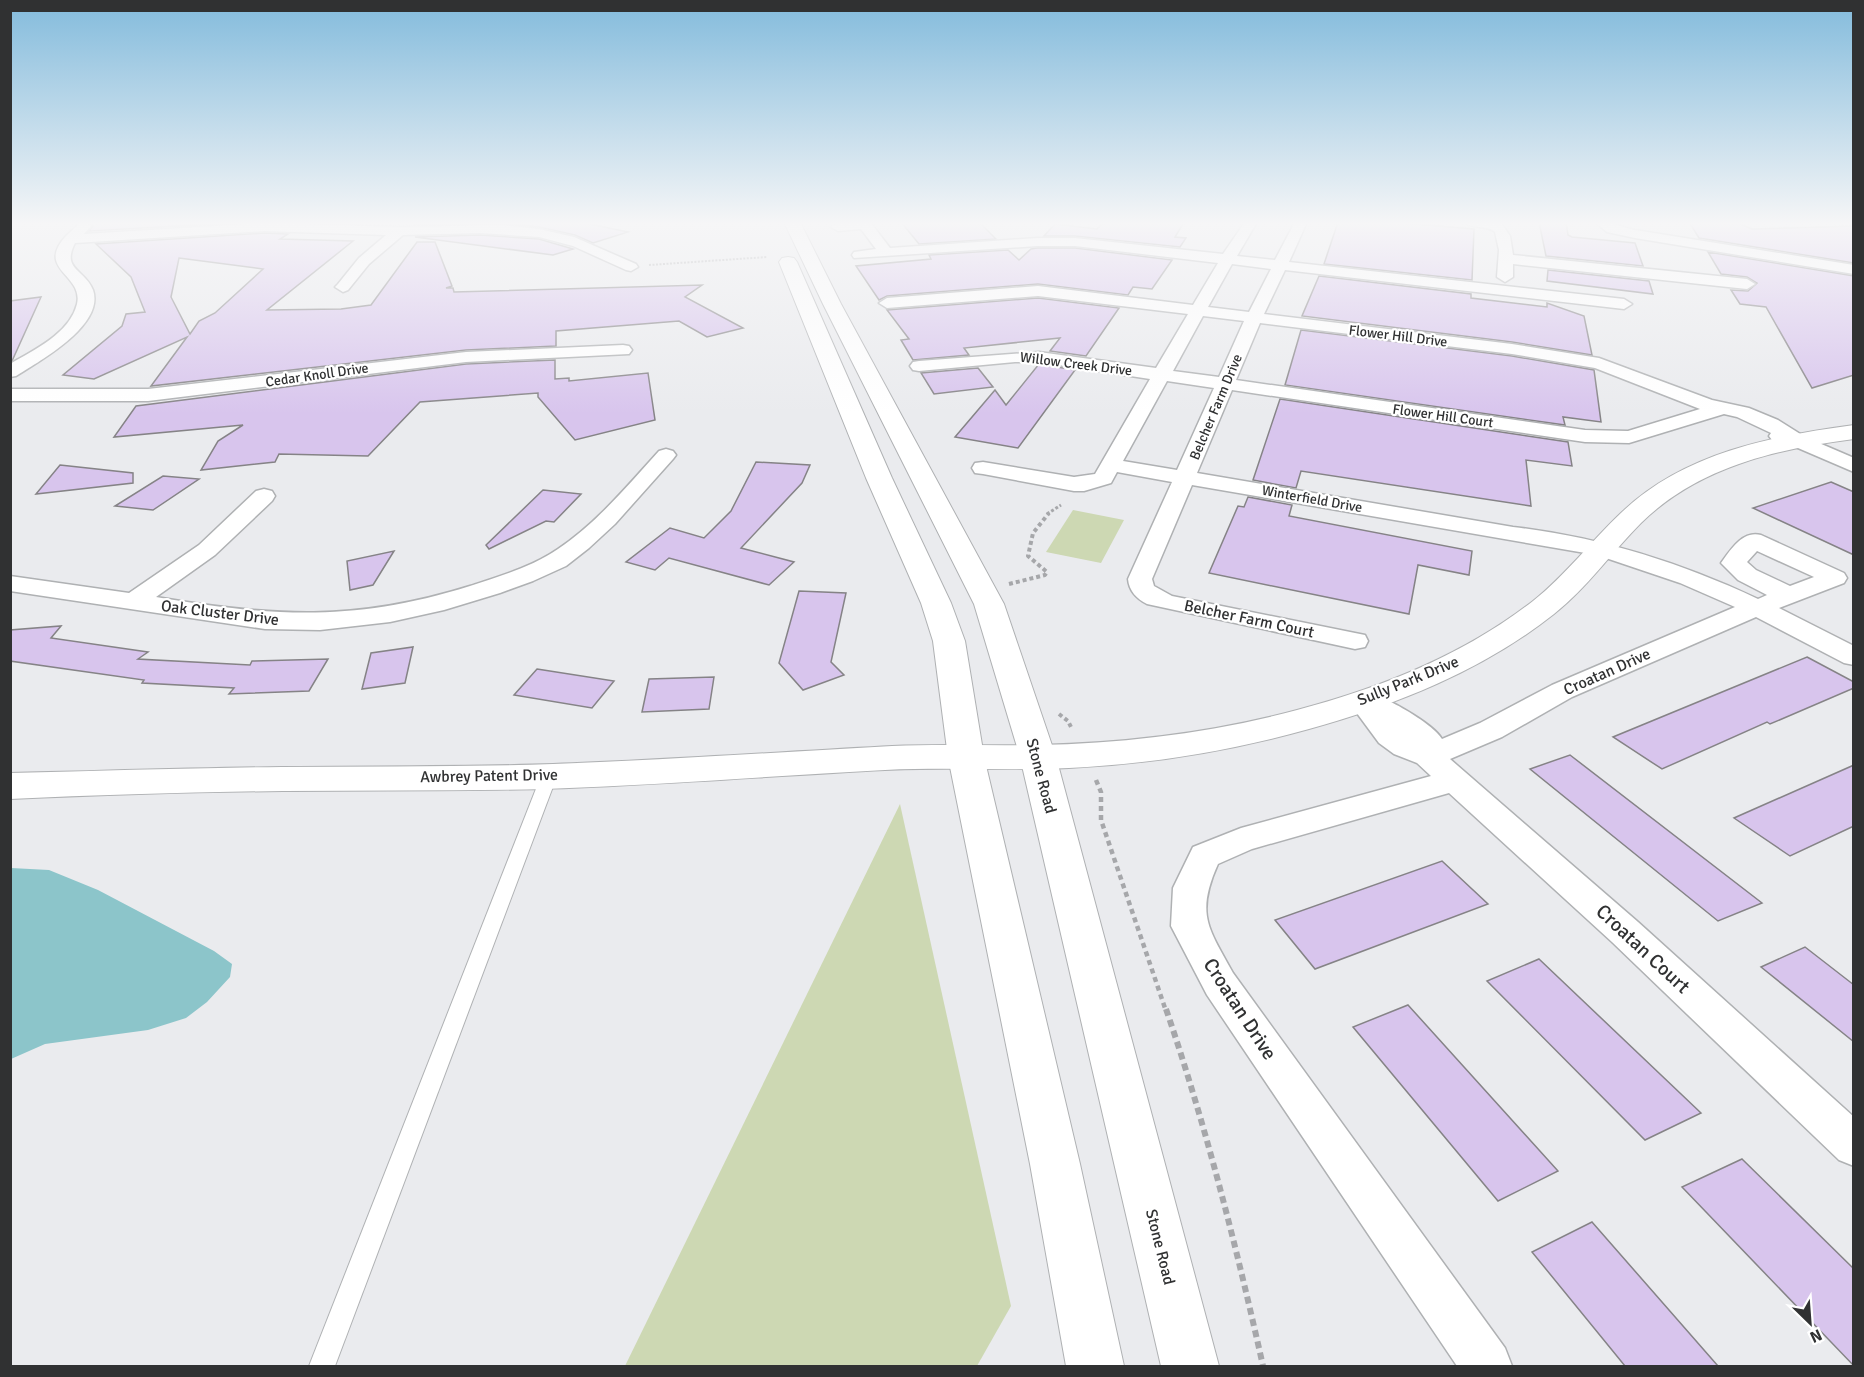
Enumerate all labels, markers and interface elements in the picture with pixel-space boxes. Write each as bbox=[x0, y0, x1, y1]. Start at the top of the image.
street label: Flower Hill Drive bbox=[1348, 322, 1448, 350]
street label: Willow Creek Drive bbox=[1019, 349, 1133, 379]
street label: Belcher Farm Drive bbox=[1186, 351, 1246, 463]
street label: Cedar Knoll Drive bbox=[264, 359, 370, 391]
street label: Flower Hill Court bbox=[1392, 401, 1495, 432]
street label: Winterfield Drive bbox=[1260, 482, 1364, 516]
street label: Belcher Farm Court bbox=[1182, 595, 1316, 643]
street label: Oak Cluster Drive bbox=[160, 596, 280, 630]
street label: Croatan Drive bbox=[1560, 644, 1654, 700]
street label: Sully Park Drive bbox=[1354, 652, 1462, 710]
street label: Stone Road bbox=[1021, 736, 1061, 816]
street label: Awbrey Patent Drive bbox=[420, 765, 558, 787]
street label: Croatan Court bbox=[1591, 899, 1695, 999]
street label: Croatan Drive bbox=[1198, 953, 1282, 1065]
street label: Stone Road bbox=[1141, 1207, 1179, 1287]
north arrow bbox=[1780, 1293, 1840, 1353]
text: N bbox=[1807, 1324, 1825, 1347]

